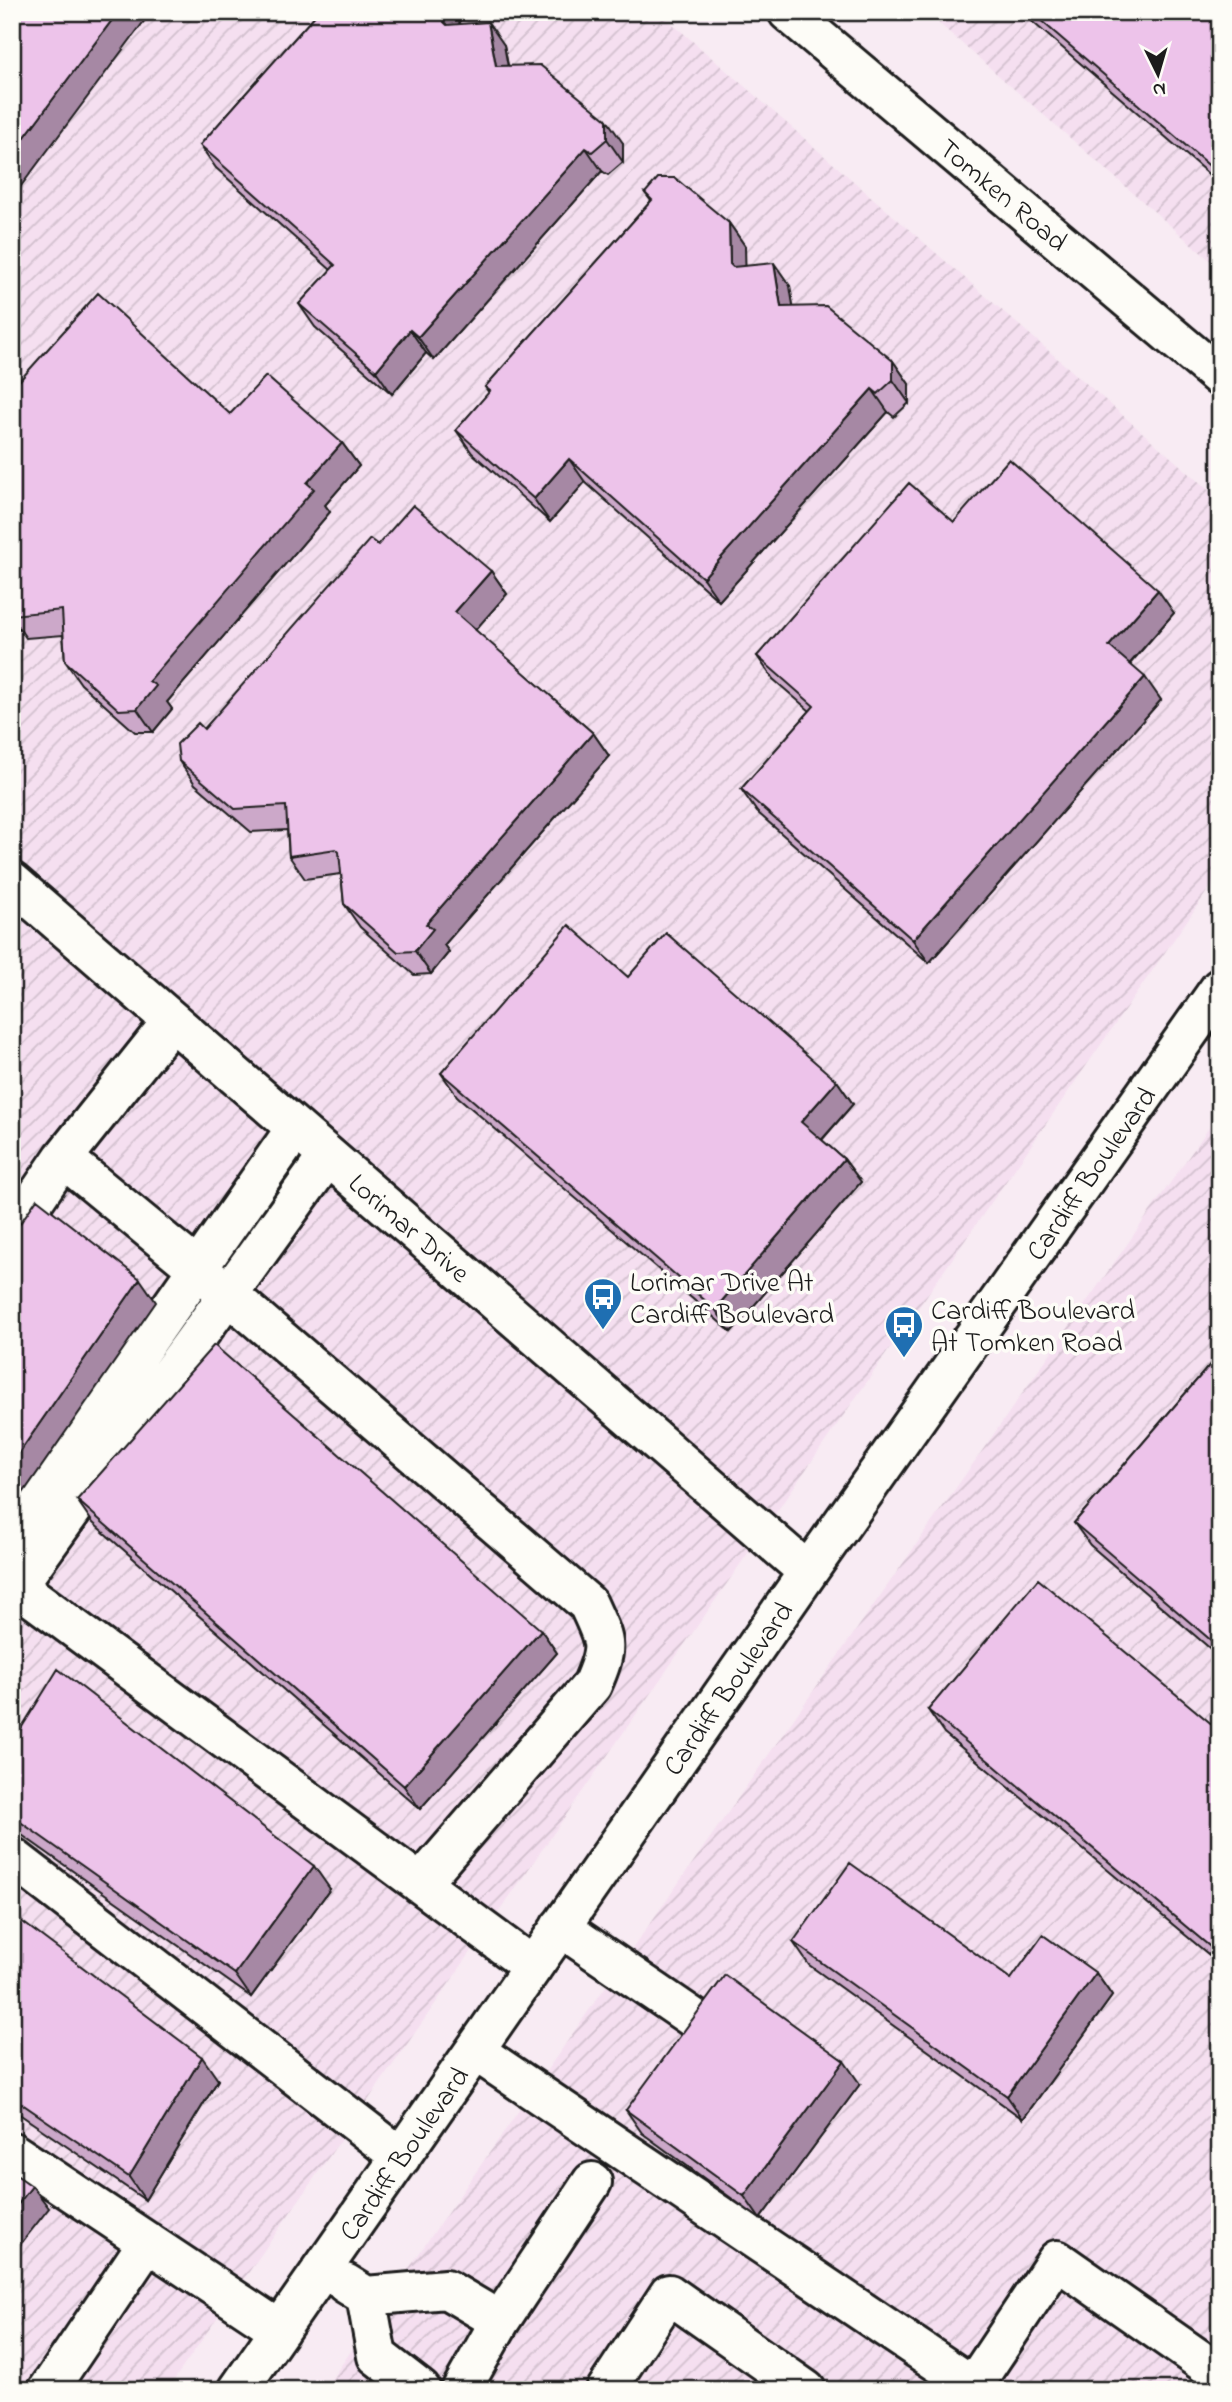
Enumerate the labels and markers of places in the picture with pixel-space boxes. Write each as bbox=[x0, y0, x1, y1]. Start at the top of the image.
place label: Lorimar Drive At Cardiff Boulevard bbox=[630, 1264, 834, 1337]
bus stop icon: Lorimar Drive At Cardiff Boulevard bbox=[582, 1276, 624, 1331]
place label: Cardiff Boulevard At Tomken Road bbox=[931, 1292, 1135, 1365]
bus stop icon: Cardiff Boulevard At Tomken Road bbox=[883, 1304, 925, 1359]

